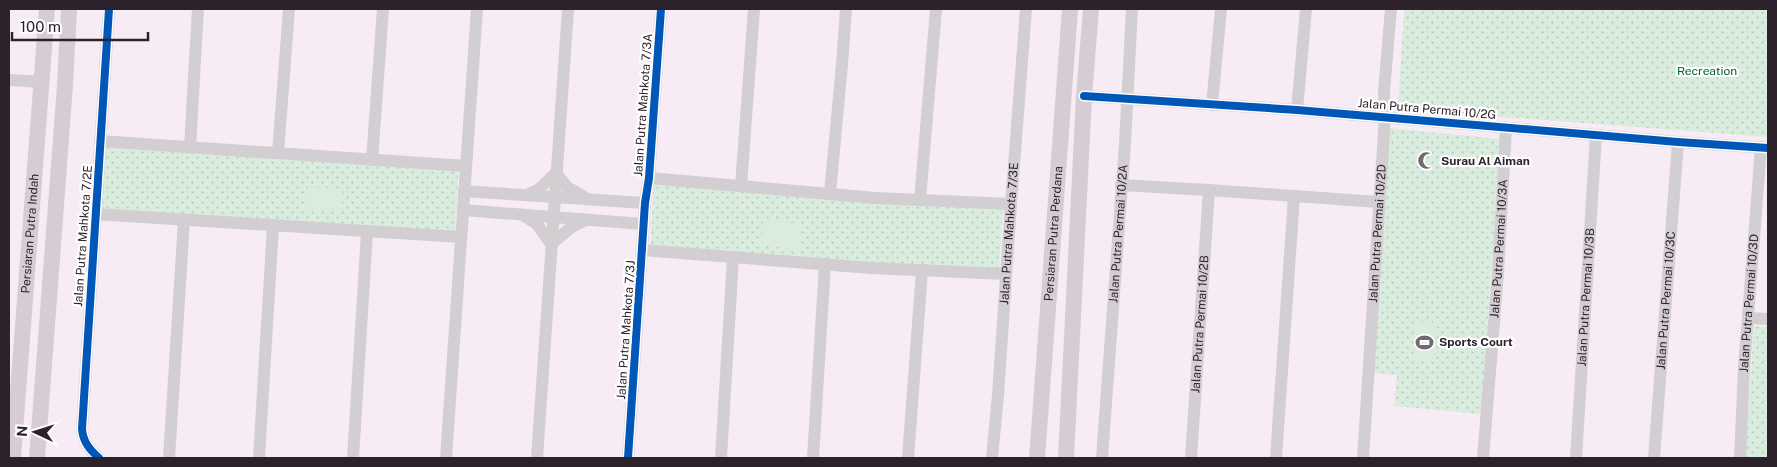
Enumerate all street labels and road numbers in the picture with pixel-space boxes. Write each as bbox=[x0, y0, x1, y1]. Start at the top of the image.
street label: Jalan Putra Mahkota 7/3A bbox=[631, 33, 655, 177]
street label: Jalan Putra Permai 10/2G bbox=[1357, 96, 1497, 122]
street label: Jalan Putra Mahkota 7/3E bbox=[997, 162, 1021, 305]
street label: Jalan Putra Permai 10/2A bbox=[1106, 163, 1131, 303]
street label: Jalan Putra Permai 10/2D bbox=[1366, 164, 1389, 303]
street label: Jalan Putra Mahkota 7/2E bbox=[71, 165, 95, 307]
street label: Persiaran Putra Perdana bbox=[1042, 166, 1065, 302]
street label: Persiaran Putra Indah bbox=[18, 173, 42, 294]
street label: Jalan Putra Permai 10/3A bbox=[1487, 178, 1510, 319]
street label: Jalan Putra Permai 10/3B bbox=[1575, 228, 1597, 367]
street label: Jalan Putra Permai 10/3C bbox=[1654, 231, 1678, 370]
street label: Jalan Putra Permai 10/3D bbox=[1737, 233, 1761, 373]
street label: Jalan Putra Permai 10/2B bbox=[1188, 255, 1212, 394]
street label: Jalan Putra Mahkota 7/3J bbox=[614, 260, 638, 400]

